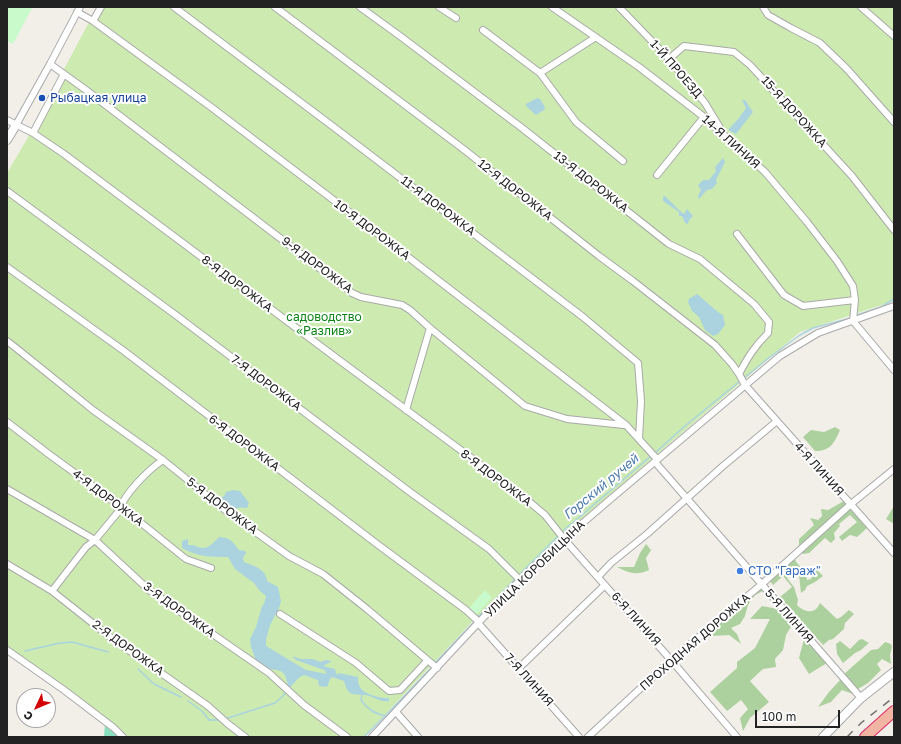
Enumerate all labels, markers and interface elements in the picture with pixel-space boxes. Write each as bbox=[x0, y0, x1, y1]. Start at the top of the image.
street label: 1-Й ПРОЕЗД bbox=[647, 37, 705, 101]
street label: 15-Я ДОРОЖКА bbox=[758, 73, 830, 151]
place label: Рыбацкая улица bbox=[50, 91, 147, 105]
marker: Рыбацкая улица bbox=[37, 93, 47, 103]
street label: 14-Я ЛИНИЯ bbox=[699, 112, 763, 172]
street label: 13-Я ДОРОЖКА bbox=[551, 148, 631, 216]
street label: 12-Я ДОРОЖКА bbox=[475, 156, 555, 224]
street label: 11-Я ДОРОЖКА bbox=[398, 173, 478, 239]
street label: 10-Я ДОРОЖКА bbox=[331, 197, 413, 263]
street label: 9-Я ДОРОЖКА bbox=[279, 234, 355, 296]
street label: 8-Я ДОРОЖКА bbox=[199, 253, 275, 315]
park label: садоводство «Разлив» bbox=[286, 310, 362, 338]
street label: 7-Я ДОРОЖКА bbox=[228, 352, 304, 414]
street label: 6-Я ДОРОЖКА bbox=[206, 412, 282, 474]
street label: 4-Я ЛИНИЯ bbox=[791, 439, 847, 499]
street label: 8-Я ДОРОЖКА bbox=[458, 447, 534, 509]
water label: Горский ручей bbox=[560, 451, 642, 523]
street label: 4-Я ДОРОЖКА bbox=[70, 467, 146, 529]
street label: 5-Я ДОРОЖКА bbox=[184, 475, 260, 537]
street label: УЛИЦА КОРОБИЦЫНА bbox=[482, 517, 588, 621]
place label: СТО "Гараж" bbox=[748, 564, 821, 578]
marker: СТО "Гараж" bbox=[735, 566, 745, 576]
street label: 3-Я ДОРОЖКА bbox=[140, 579, 218, 641]
street label: 5-Я ЛИНИЯ bbox=[762, 586, 816, 646]
street label: 6-Я ЛИНИЯ bbox=[608, 589, 664, 649]
street label: ПРОХОДНАЯ ДОРОЖКА bbox=[637, 590, 753, 694]
street label: 2-Я ДОРОЖКА bbox=[89, 617, 167, 679]
street label: 7-Я ЛИНИЯ bbox=[501, 651, 557, 709]
north arrow bbox=[16, 688, 56, 728]
scale bar bbox=[757, 702, 842, 728]
text: С bbox=[20, 709, 35, 723]
text: 100 m bbox=[762, 709, 796, 724]

